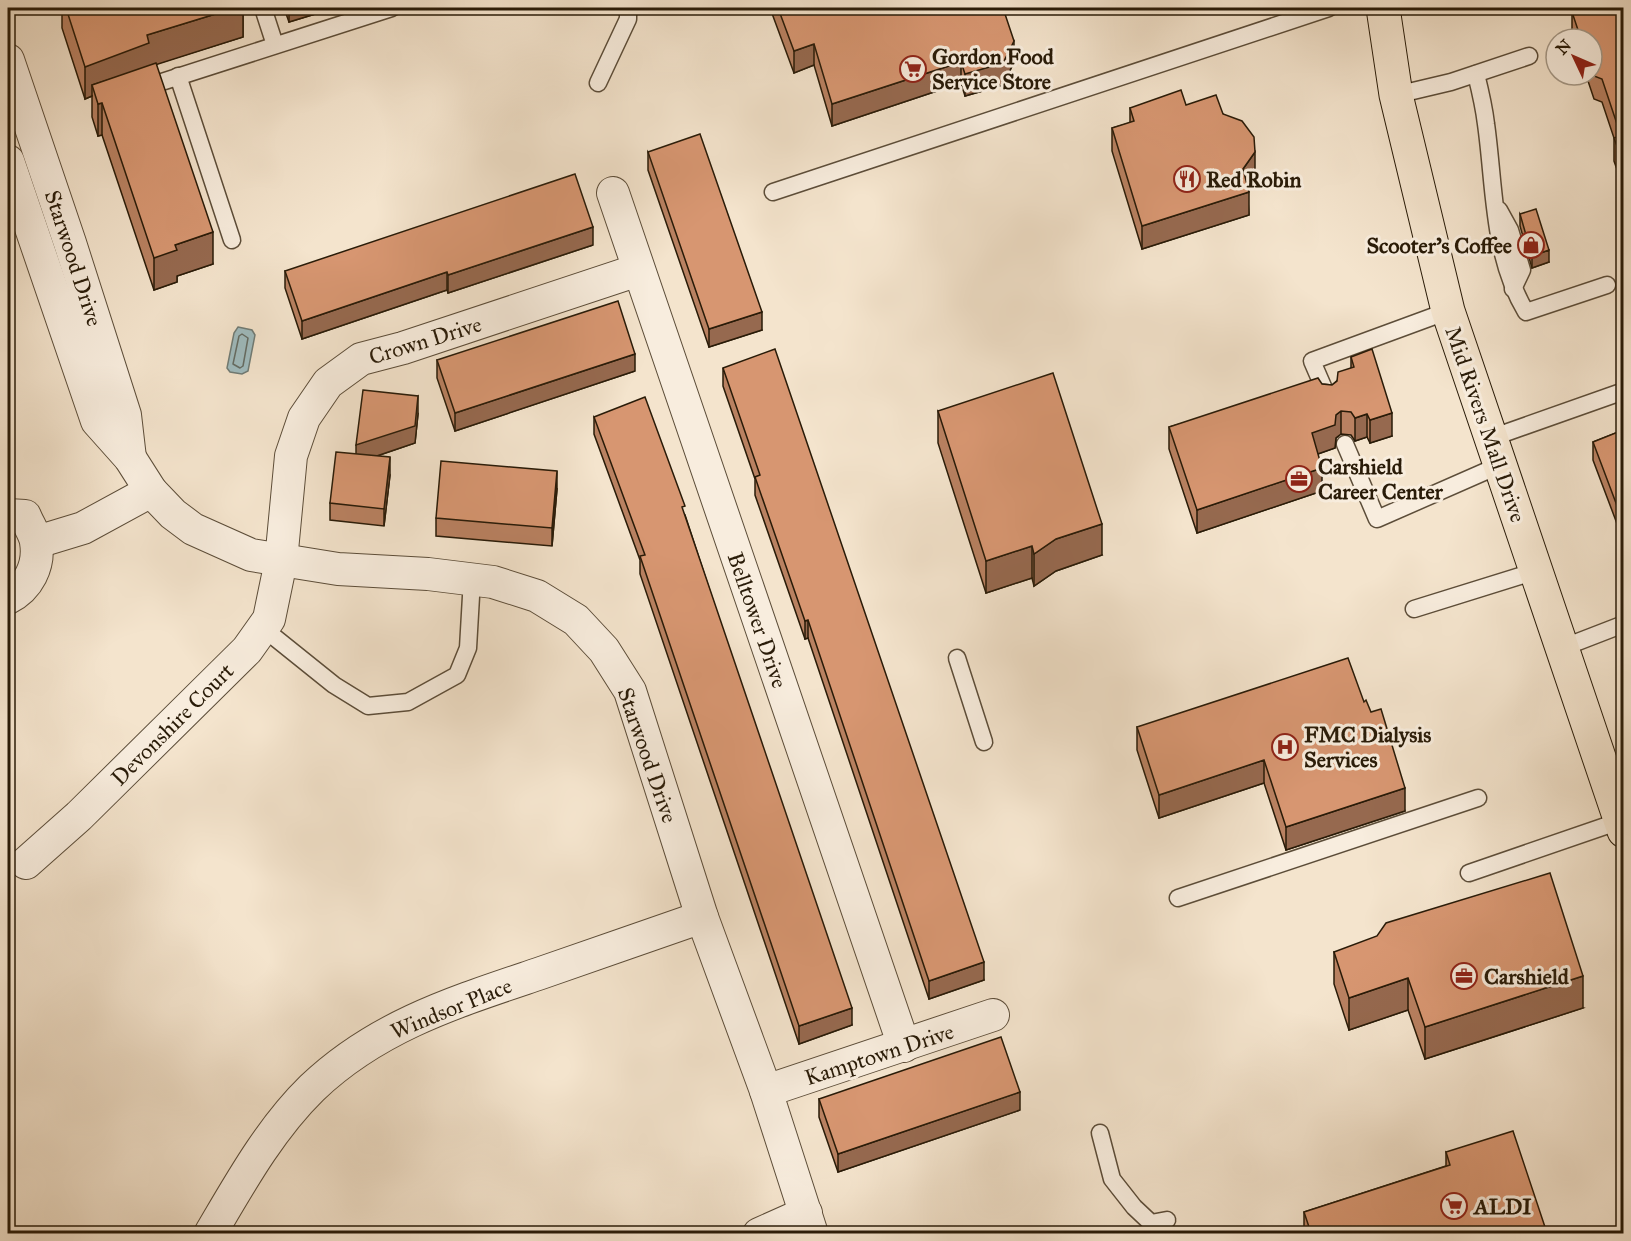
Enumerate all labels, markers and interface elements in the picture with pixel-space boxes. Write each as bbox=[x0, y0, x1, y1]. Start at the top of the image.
north arrow bbox=[1544, 27, 1604, 87]
text: N bbox=[1552, 35, 1575, 58]
place label: Gordon Food Service Store bbox=[932, 43, 1055, 95]
supermarket icon: Gordon Food Service Store bbox=[898, 54, 928, 84]
restaurant icon: Red Robin bbox=[1172, 164, 1202, 194]
place label: Red Robin bbox=[1206, 166, 1301, 193]
street label: Starwood Drive bbox=[39, 187, 108, 330]
shop icon: Scooter's Coffee bbox=[1516, 230, 1546, 260]
place label: Scooter's Coffee bbox=[1366, 232, 1512, 259]
street label: Crown Drive bbox=[366, 311, 485, 370]
street label: Mid Rivers Mall Drive bbox=[1439, 323, 1532, 526]
place label: Carshield Career Center bbox=[1318, 453, 1444, 505]
office icon: Carshield Career Center bbox=[1284, 464, 1314, 494]
street label: Belltower Drive bbox=[722, 549, 793, 692]
street label: Devonshire Court bbox=[105, 657, 239, 791]
street label: Starwood Drive bbox=[612, 684, 683, 826]
place label: FMC Dialysis Services bbox=[1304, 721, 1431, 773]
hospital icon: FMC Dialysis Services bbox=[1270, 732, 1300, 762]
office icon: Carshield bbox=[1449, 961, 1479, 991]
place label: Carshield bbox=[1484, 963, 1570, 990]
street label: Windsor Place bbox=[387, 972, 516, 1045]
street label: Kamptown Drive bbox=[801, 1018, 957, 1091]
supermarket icon: ALDI bbox=[1439, 1191, 1469, 1221]
place label: ALDI bbox=[1472, 1193, 1532, 1220]

